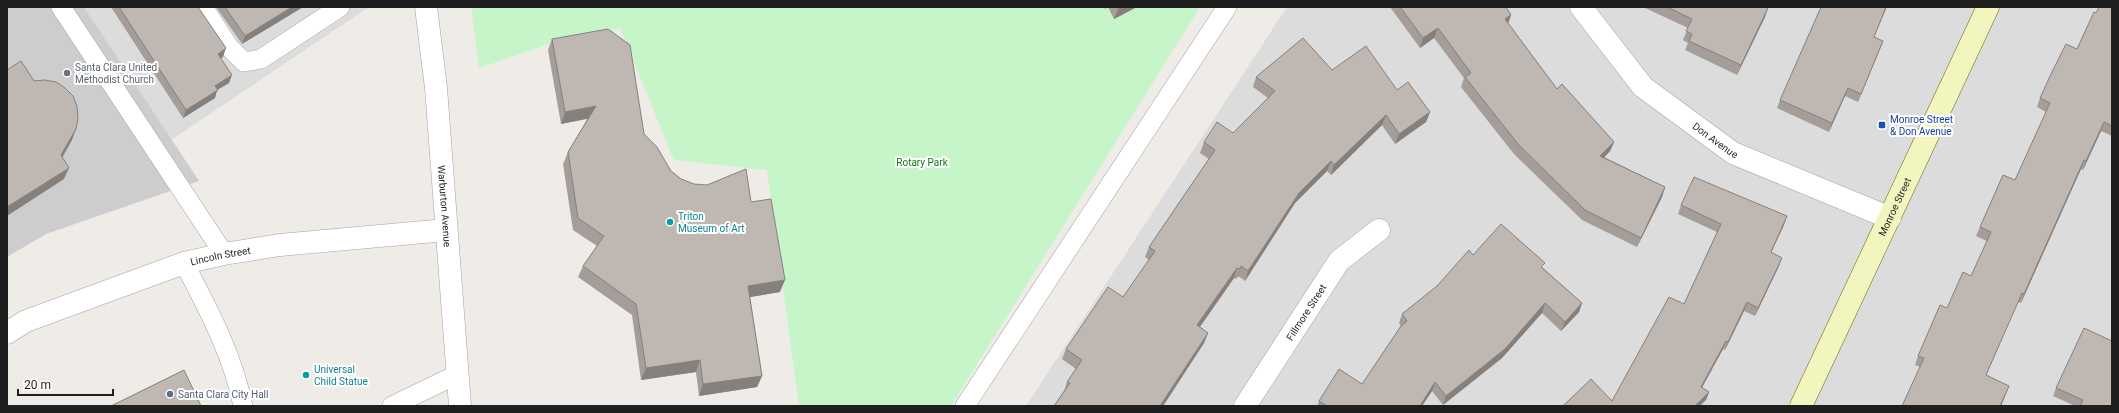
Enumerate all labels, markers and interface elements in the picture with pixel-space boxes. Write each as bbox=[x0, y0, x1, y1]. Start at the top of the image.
place label: Santa Clara United Methodist Church bbox=[75, 62, 157, 85]
marker: Santa Clara United Methodist Church bbox=[62, 68, 72, 78]
place label: Monroe Street & Don Avenue bbox=[1890, 114, 1953, 137]
street label: Don Avenue bbox=[1691, 120, 1739, 160]
marker: Monroe Street & Don Avenue bbox=[1877, 120, 1887, 130]
park label: Rotary Park bbox=[896, 157, 949, 168]
street label: Warburton Avenue bbox=[436, 165, 453, 247]
street label: Monroe Street bbox=[1876, 176, 1913, 238]
place label: Triton Museum of Art bbox=[678, 211, 745, 234]
marker: Triton Museum of Art bbox=[665, 217, 675, 227]
street label: Lincoln Street bbox=[189, 244, 251, 267]
street label: Fillmore Street bbox=[1284, 282, 1328, 342]
place label: Universal Child Statue bbox=[314, 364, 368, 387]
marker: Universal Child Statue bbox=[301, 370, 311, 380]
scale bar bbox=[18, 371, 113, 397]
text: 20 m bbox=[24, 378, 51, 392]
marker: Santa Clara City Hall bbox=[165, 389, 175, 399]
place label: Santa Clara City Hall bbox=[178, 389, 268, 400]

